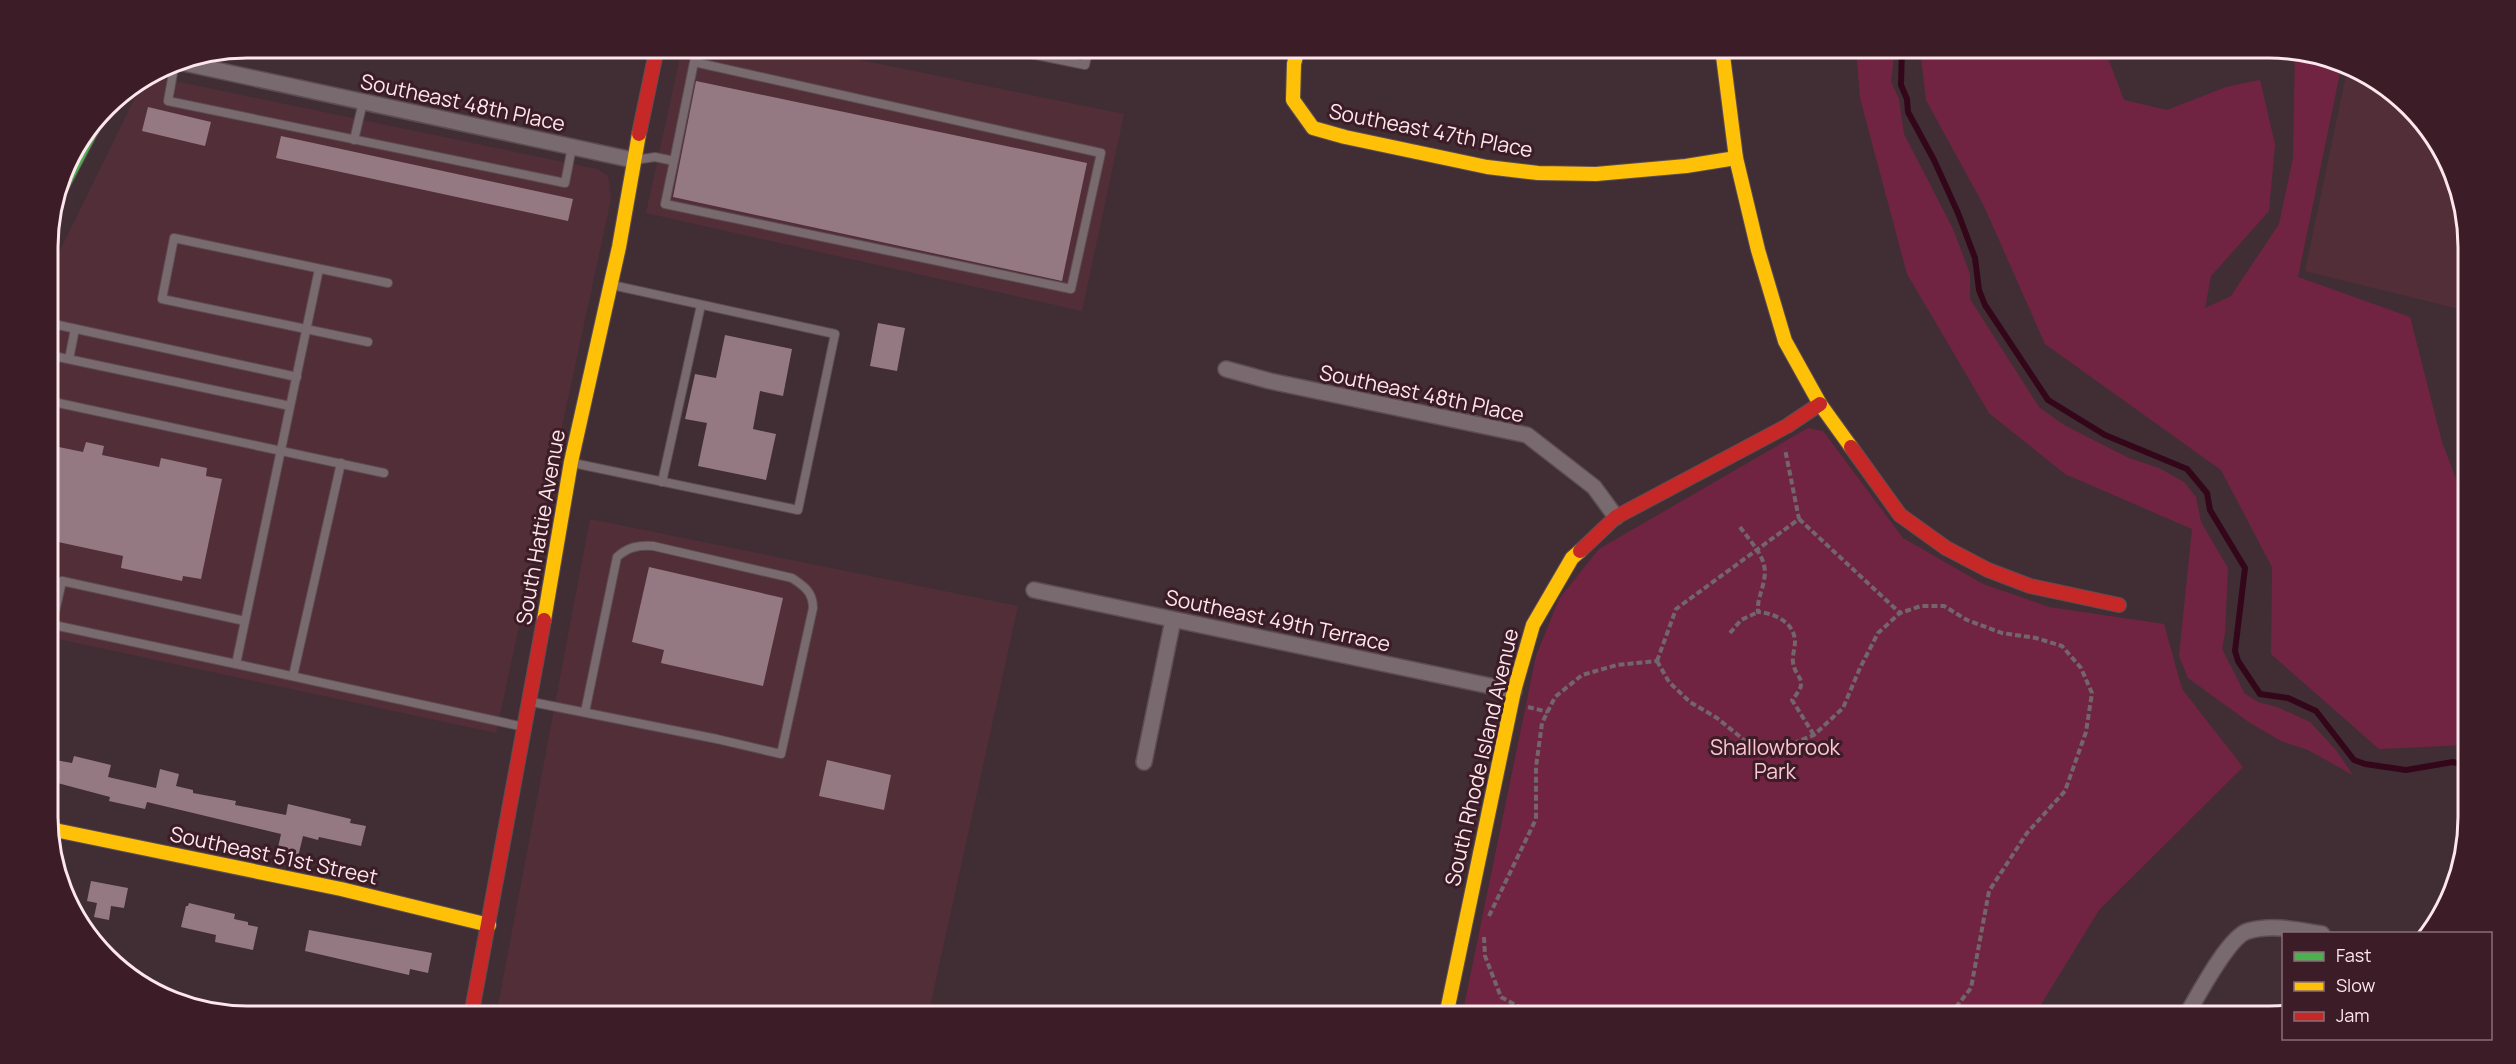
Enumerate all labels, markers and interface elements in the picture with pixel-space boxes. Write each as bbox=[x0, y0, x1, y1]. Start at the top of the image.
street label: Southeast 48th Place bbox=[358, 67, 568, 137]
street label: Southeast 47th Place bbox=[1327, 97, 1535, 163]
street label: Southeast 48th Place bbox=[1317, 358, 1527, 428]
street label: South Hattie Avenue bbox=[509, 427, 571, 627]
street label: Southeast 49th Terrace bbox=[1163, 582, 1393, 658]
street label: South Rhode Island Avenue bbox=[1438, 626, 1524, 888]
park label: Shallowbrook Park bbox=[1710, 733, 1841, 785]
street label: Southeast 51st Street bbox=[168, 819, 380, 891]
legend bbox=[2282, 932, 2492, 1040]
text: Fast bbox=[2336, 943, 2371, 967]
text: Slow bbox=[2336, 973, 2376, 997]
text: Jam bbox=[2336, 1003, 2370, 1027]

